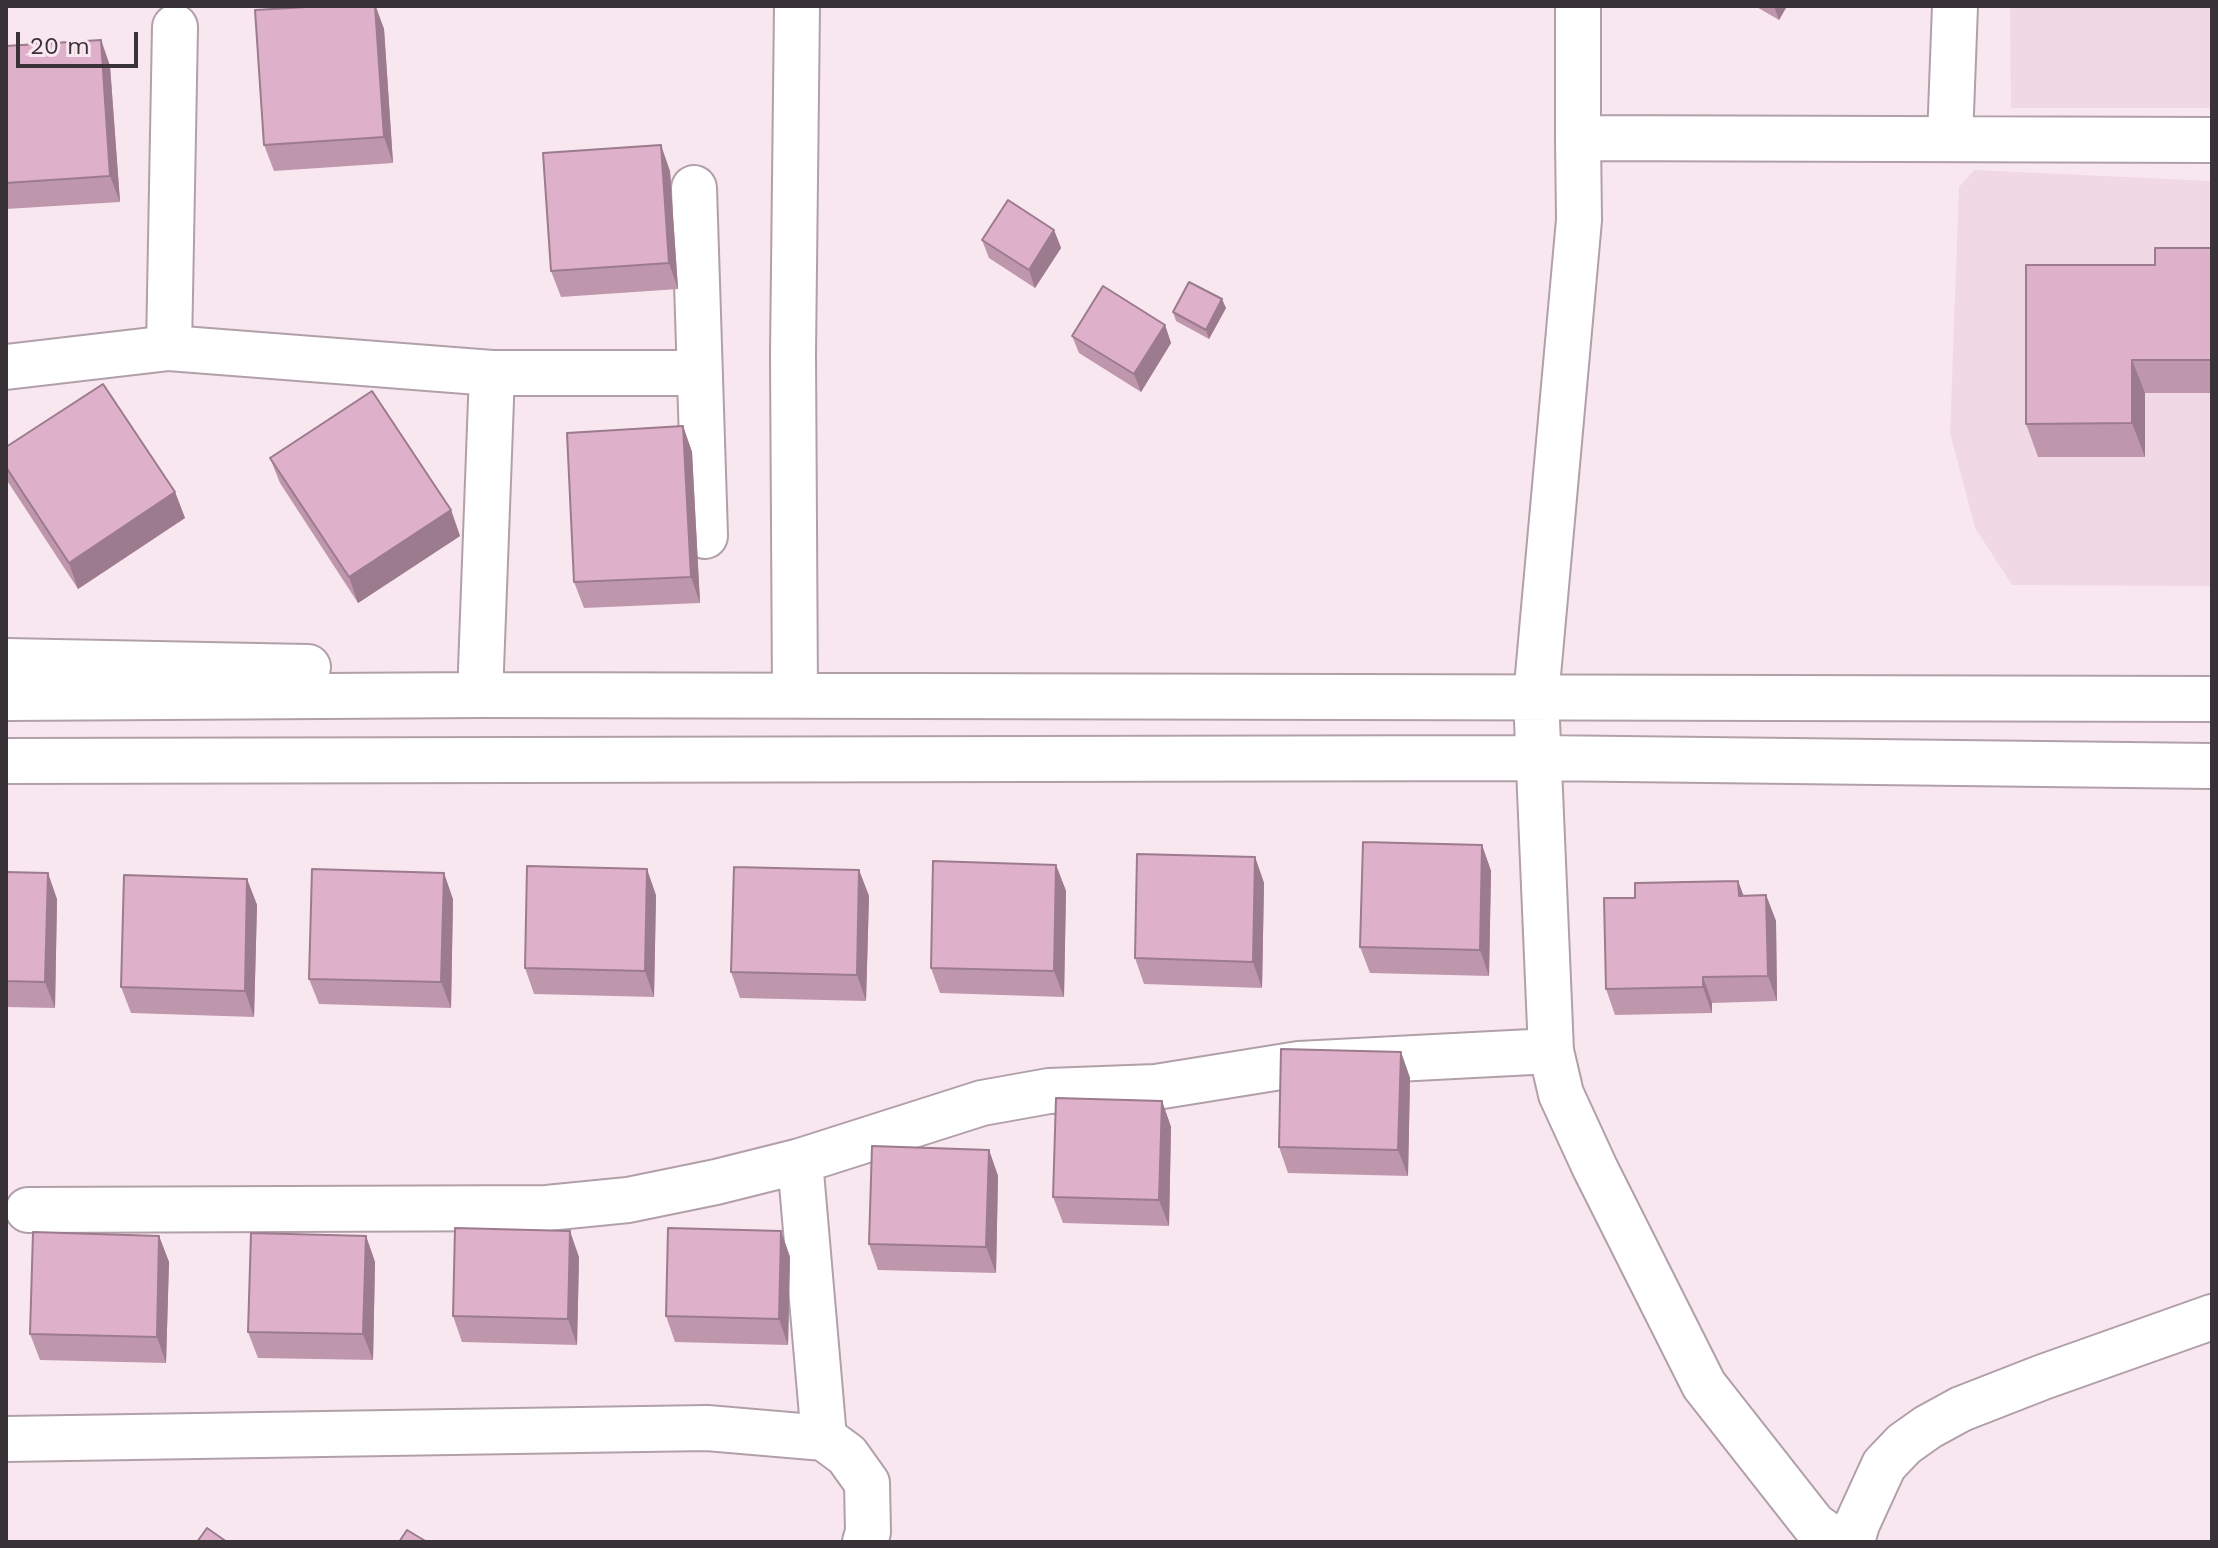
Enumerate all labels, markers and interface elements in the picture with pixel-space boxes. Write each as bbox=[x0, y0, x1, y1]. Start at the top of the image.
scale bar bbox=[20, 16, 142, 66]
text: 20 m bbox=[30, 32, 90, 60]

